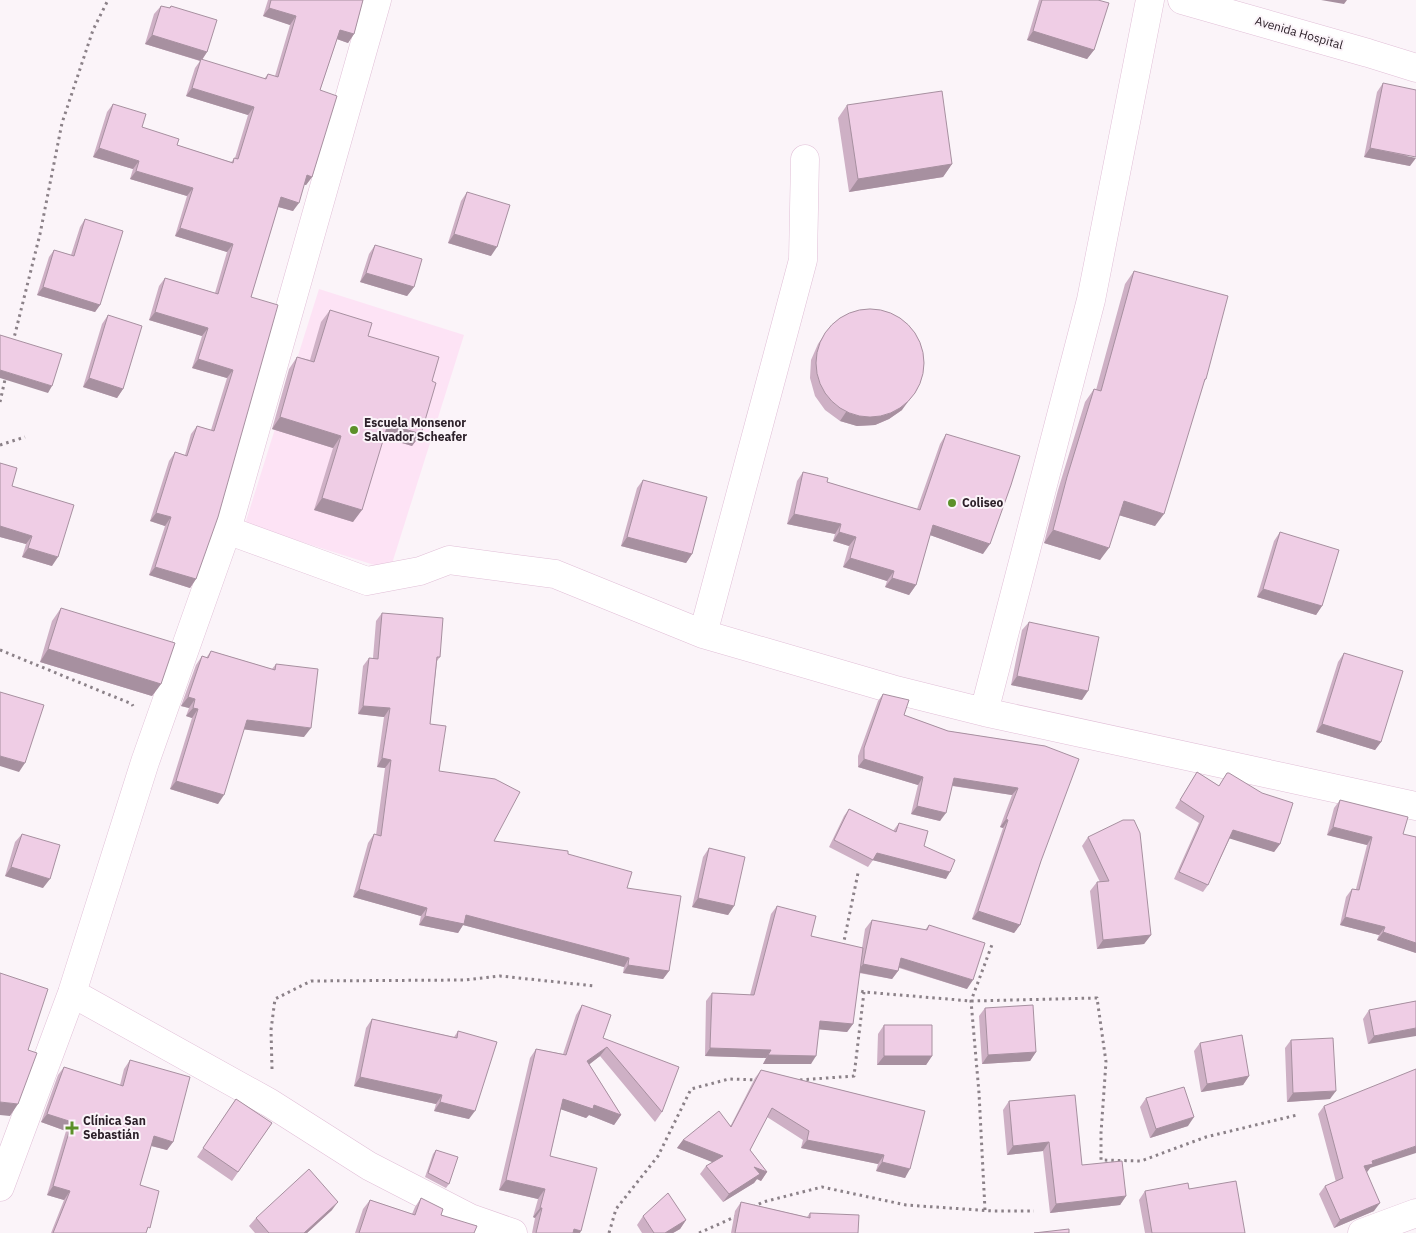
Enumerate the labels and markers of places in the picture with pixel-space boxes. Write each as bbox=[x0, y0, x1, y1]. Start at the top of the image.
place label: Escuela Monsenor Salvador Scheafer bbox=[364, 415, 467, 444]
marker: Escuela Monsenor Salvador Scheafer bbox=[348, 424, 360, 436]
place label: Coliseo bbox=[962, 495, 1003, 510]
marker: Coliseo bbox=[946, 497, 958, 509]
place label: Clínica San Sebastián bbox=[83, 1113, 146, 1142]
marker: Clínica San Sebastián bbox=[65, 1121, 79, 1135]

